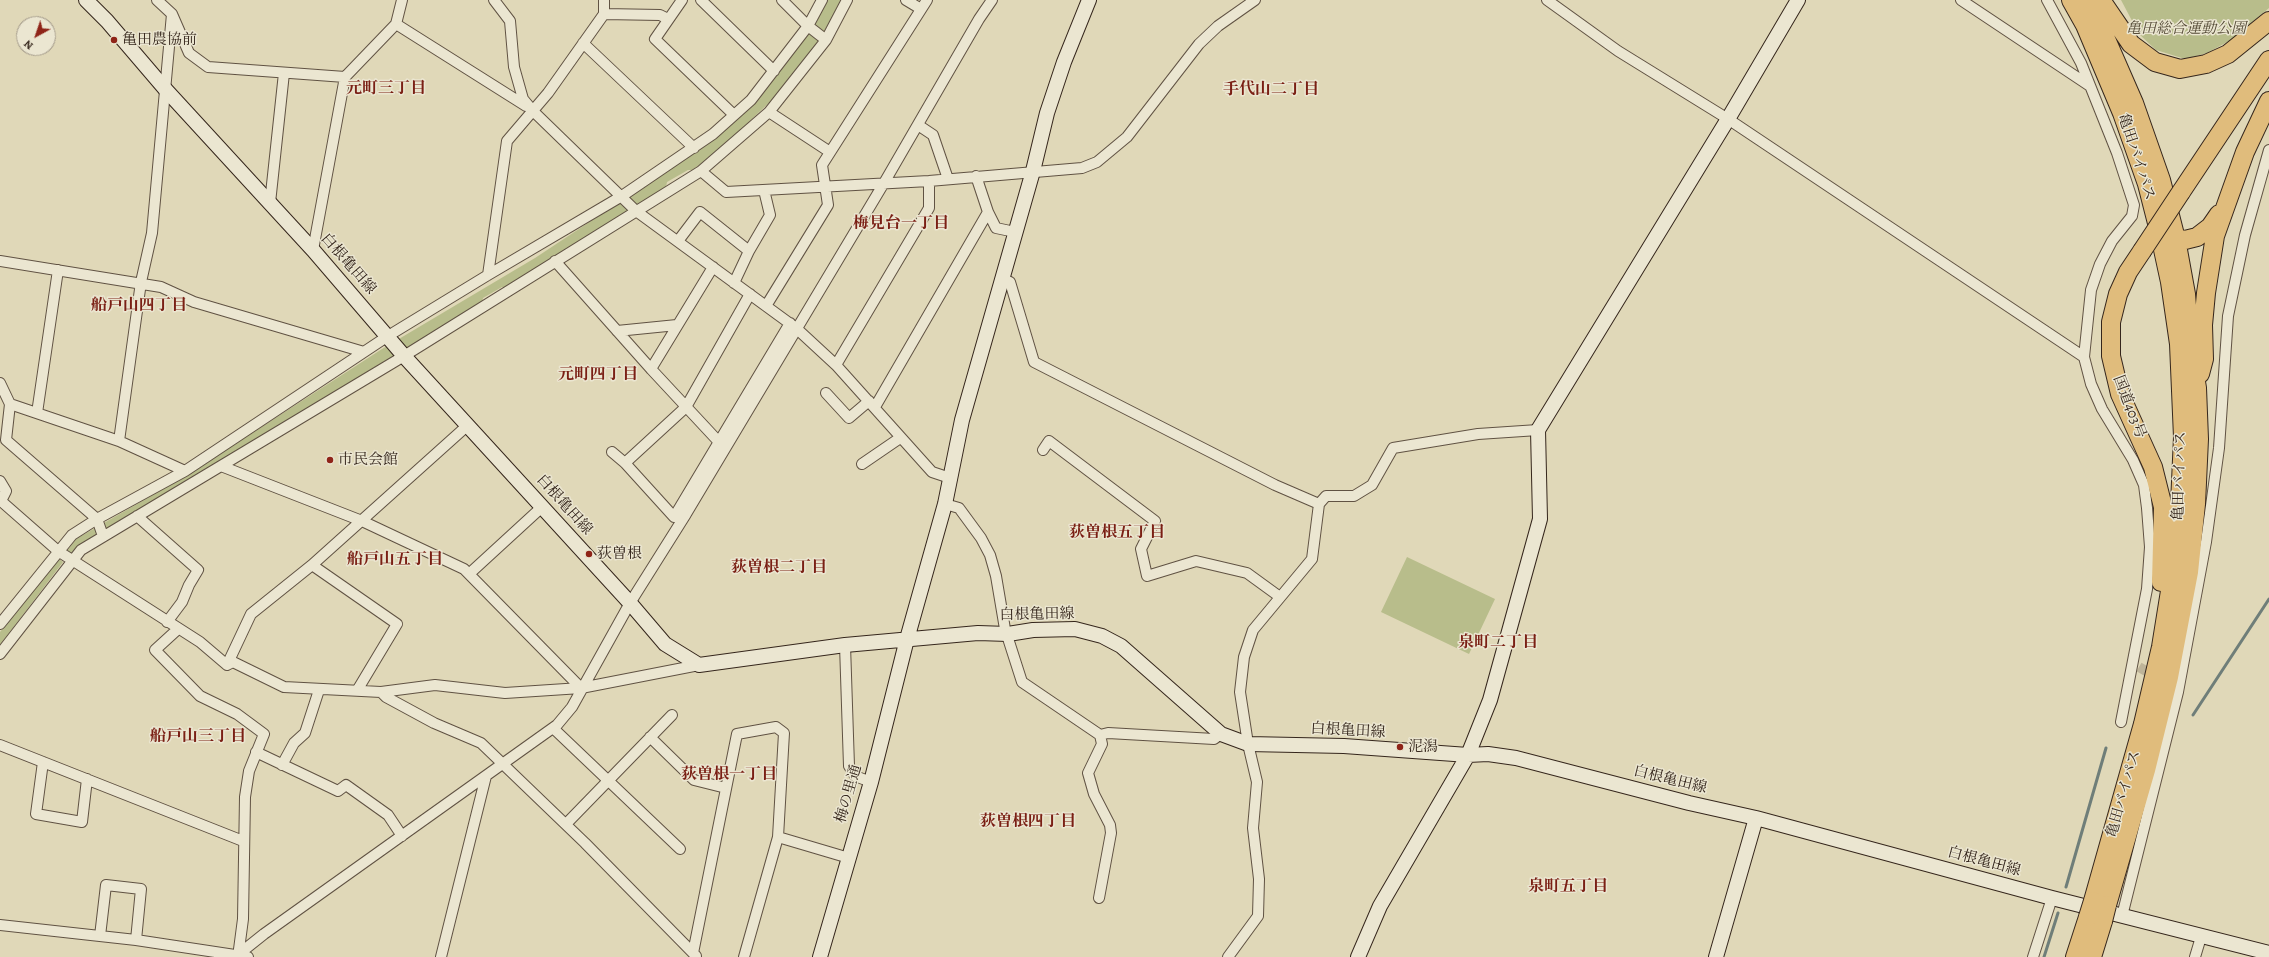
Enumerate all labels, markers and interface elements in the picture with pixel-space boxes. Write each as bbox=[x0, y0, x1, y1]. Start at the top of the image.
north arrow bbox=[16, 16, 56, 56]
park label: 亀田総合運動公園 bbox=[2126, 20, 2246, 38]
place label: 亀田農協前 bbox=[122, 31, 197, 49]
marker: 亀田農協前 bbox=[109, 35, 119, 45]
text: N bbox=[21, 36, 37, 53]
district label: 元町三丁目 bbox=[346, 79, 426, 99]
district label: 手代山二丁目 bbox=[1223, 80, 1319, 100]
street label: 亀田バイパス bbox=[2114, 111, 2158, 203]
district label: 梅見台一丁目 bbox=[853, 214, 949, 234]
street label: 白根亀田線 bbox=[317, 230, 379, 298]
district label: 船戸山四丁目 bbox=[91, 296, 187, 316]
district label: 元町四丁目 bbox=[558, 365, 638, 385]
street label: 国道403号 bbox=[2109, 373, 2149, 441]
street label: 亀田バイパス bbox=[2169, 431, 2191, 521]
place label: 市民会館 bbox=[338, 451, 398, 469]
marker: 市民会館 bbox=[325, 455, 335, 465]
street label: 白根亀田線 bbox=[532, 471, 596, 539]
district label: 荻曽根五丁目 bbox=[1069, 523, 1165, 543]
place label: 荻曽根 bbox=[597, 545, 642, 563]
marker: 荻曽根 bbox=[584, 549, 594, 559]
district label: 船戸山五丁目 bbox=[347, 550, 443, 570]
district label: 荻曽根二丁目 bbox=[731, 558, 827, 578]
street label: 白根亀田線 bbox=[999, 605, 1075, 625]
district label: 泉町二丁目 bbox=[1458, 633, 1538, 653]
street label: 白根亀田線 bbox=[1310, 720, 1386, 742]
district label: 船戸山三丁目 bbox=[150, 727, 246, 747]
place label: 泥潟 bbox=[1408, 738, 1438, 756]
marker: 泥潟 bbox=[1395, 742, 1405, 752]
street label: 亀田バイパス bbox=[2103, 748, 2145, 840]
street label: 白根亀田線 bbox=[1631, 762, 1709, 798]
street label: 梅の里通 bbox=[832, 763, 866, 825]
district label: 荻曽根一丁目 bbox=[681, 765, 777, 785]
district label: 荻曽根四丁目 bbox=[980, 812, 1076, 832]
street label: 白根亀田線 bbox=[1945, 844, 2023, 880]
district label: 泉町五丁目 bbox=[1528, 877, 1608, 897]

